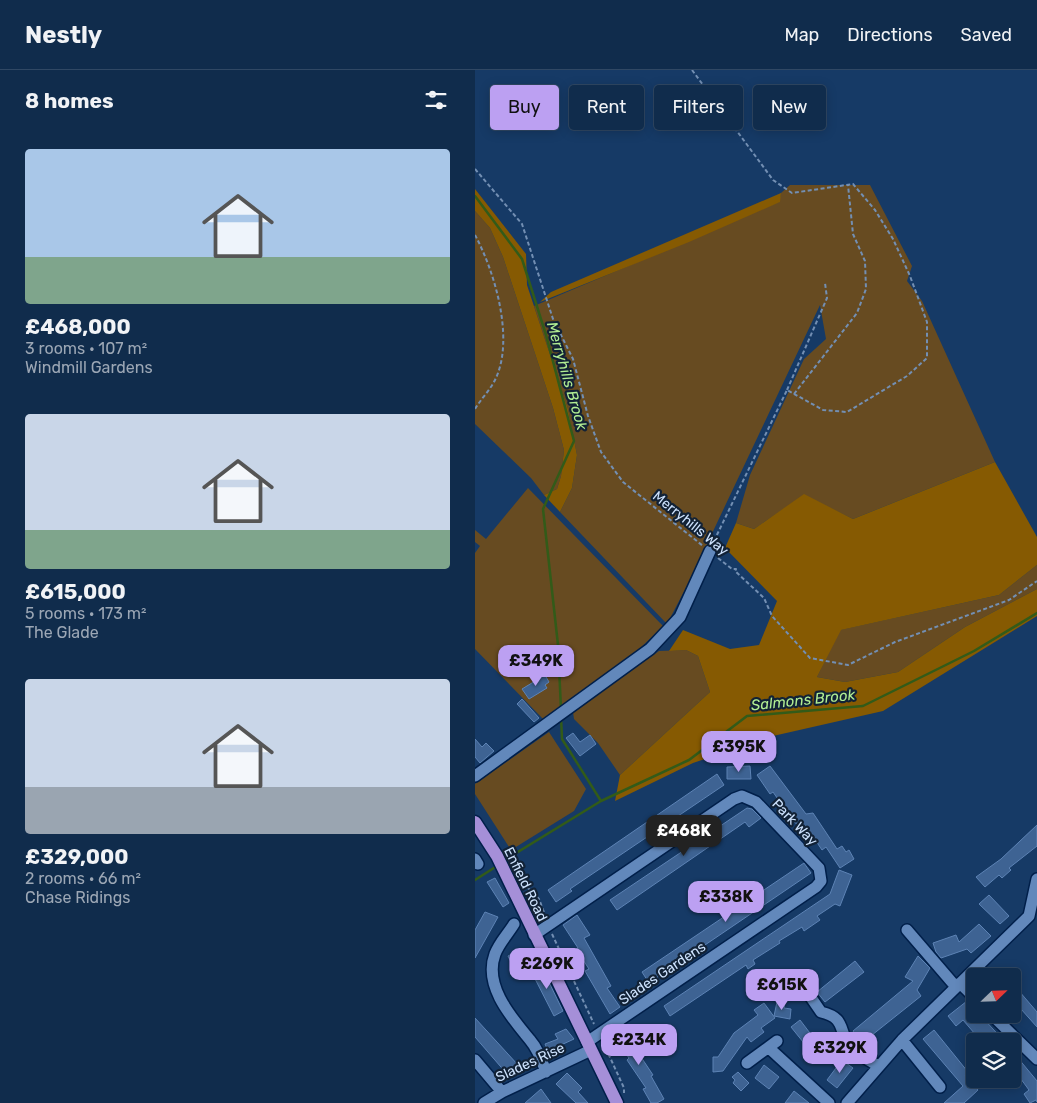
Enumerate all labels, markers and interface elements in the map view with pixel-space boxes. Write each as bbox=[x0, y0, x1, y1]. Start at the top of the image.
text: Nestly bbox=[25, 21, 102, 49]
text: Map bbox=[784, 24, 819, 46]
text: Directions bbox=[847, 24, 933, 46]
text: Saved bbox=[961, 24, 1012, 46]
chip: Buy bbox=[490, 85, 559, 130]
chip: Rent bbox=[569, 85, 644, 130]
chip: Filters bbox=[654, 85, 743, 130]
chip: New bbox=[753, 85, 826, 130]
icon: filters bbox=[422, 86, 450, 114]
text: 8 homes bbox=[25, 88, 114, 113]
icon: home bbox=[193, 181, 283, 271]
text: £468,000 bbox=[25, 314, 131, 339]
water label: Merryhills Brook bbox=[543, 320, 591, 433]
text: 3 rooms · 107 m² bbox=[25, 339, 147, 358]
text: Windmill Gardens bbox=[25, 358, 153, 377]
icon: home bbox=[193, 446, 283, 536]
street label: Merryhills Way bbox=[649, 488, 732, 559]
text: £615,000 bbox=[25, 579, 126, 604]
text: 5 rooms · 173 m² bbox=[25, 604, 147, 623]
text: The Glade bbox=[25, 623, 99, 642]
pin: £349K bbox=[501, 644, 571, 687]
text: £349K bbox=[509, 651, 563, 670]
water label: Salmons Brook bbox=[750, 686, 856, 714]
icon: home bbox=[193, 711, 283, 801]
pin: £395K bbox=[704, 730, 774, 773]
text: £395K bbox=[712, 737, 766, 756]
street label: Park Way bbox=[768, 795, 821, 849]
pin: £468K bbox=[649, 814, 719, 857]
text: £468K bbox=[657, 821, 711, 840]
text: £329,000 bbox=[25, 844, 129, 869]
street label: Enfield Road bbox=[500, 844, 551, 924]
text: 2 rooms · 66 m² bbox=[25, 869, 141, 888]
pin: £338K bbox=[691, 880, 761, 923]
text: £338K bbox=[699, 887, 753, 906]
text: Chase Ridings bbox=[25, 888, 130, 907]
street label: Slades Gardens bbox=[616, 938, 709, 1009]
pin: £269K bbox=[512, 948, 582, 990]
text: £269K bbox=[520, 954, 574, 973]
pin: £615K bbox=[747, 968, 817, 1011]
north arrow bbox=[966, 968, 1021, 1022]
map controls bbox=[966, 968, 1021, 1088]
text: £615K bbox=[757, 975, 807, 994]
pin: £234K bbox=[604, 1024, 674, 1066]
text: £234K bbox=[612, 1030, 666, 1049]
pin: £329K bbox=[805, 1032, 875, 1074]
button: layers bbox=[966, 1033, 1021, 1088]
text: £329K bbox=[813, 1038, 867, 1057]
street label: Slades Rise bbox=[493, 1039, 568, 1086]

